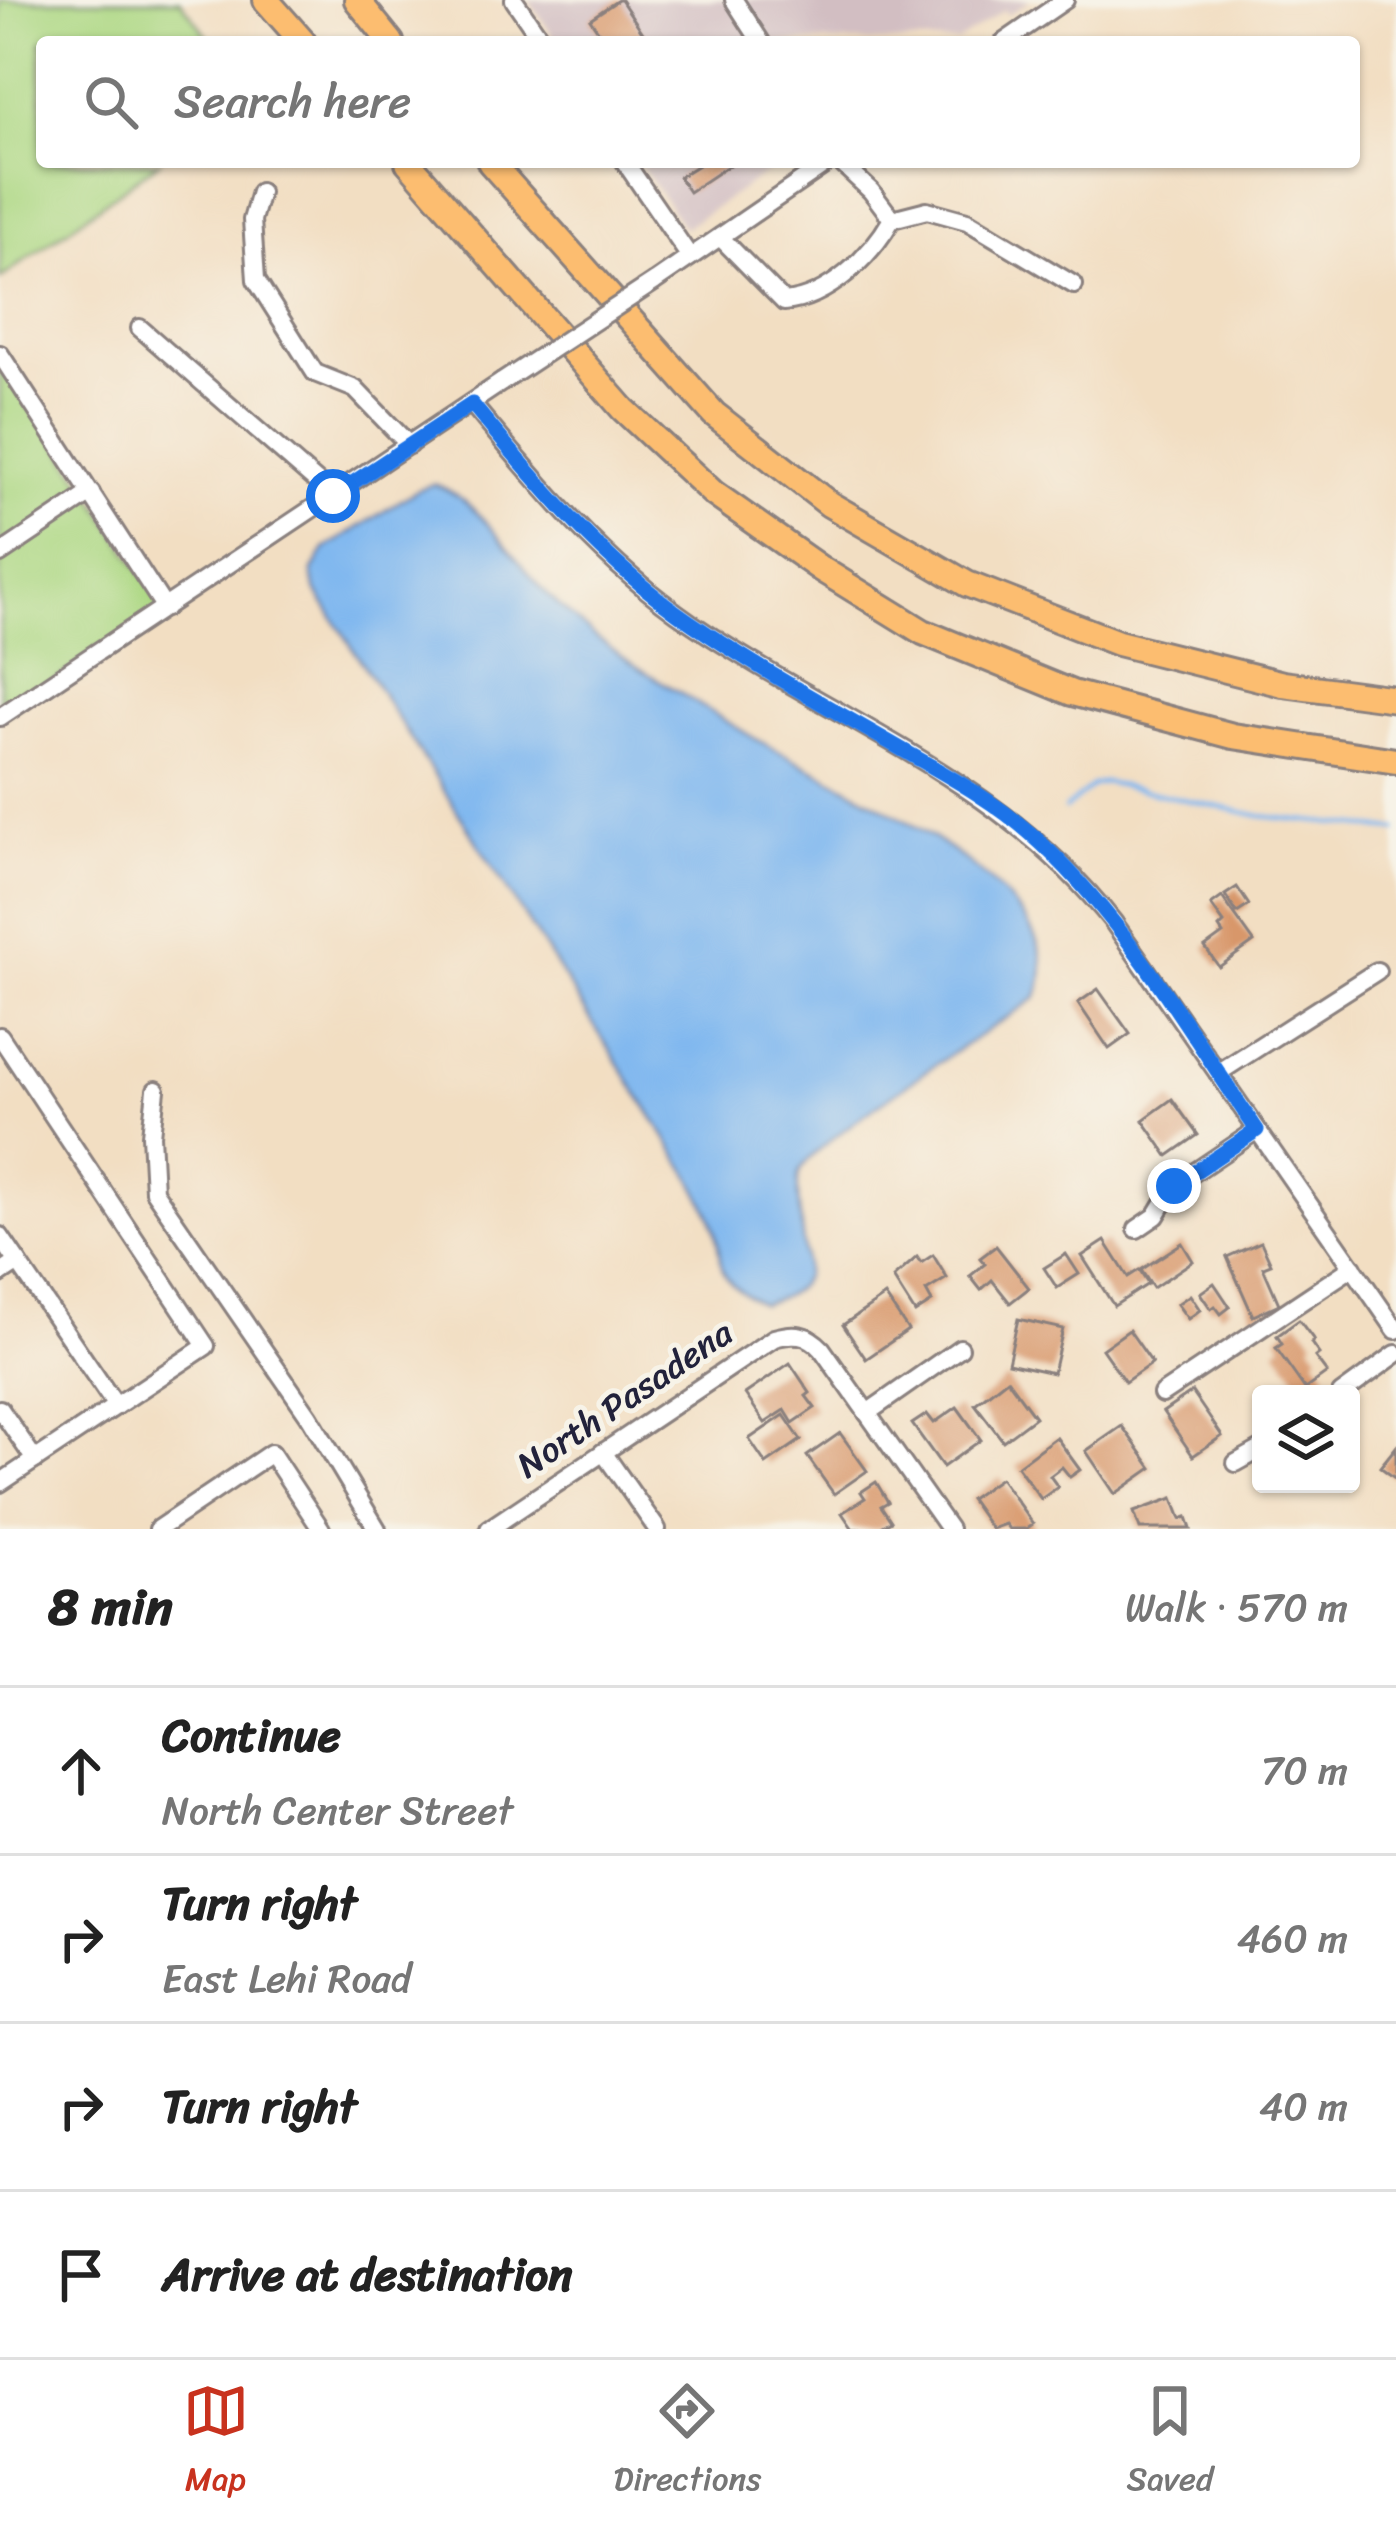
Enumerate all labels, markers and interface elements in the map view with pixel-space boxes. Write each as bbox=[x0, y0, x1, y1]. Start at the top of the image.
search box bbox=[36, 36, 1360, 168]
text: Search here bbox=[174, 62, 411, 142]
icon: search bbox=[78, 69, 144, 135]
route start bbox=[306, 469, 360, 523]
route end bbox=[1147, 1159, 1201, 1213]
street label: North Pasadena bbox=[503, 1302, 747, 1496]
map controls bbox=[1252, 1385, 1360, 1493]
button: layers bbox=[1252, 1385, 1360, 1493]
text: 8 min bbox=[48, 1562, 173, 1652]
text: Walk · 570 m bbox=[1125, 1573, 1348, 1642]
text: Continue bbox=[162, 1696, 341, 1776]
text: 70 m bbox=[1261, 1736, 1348, 1805]
icon: ahead bbox=[48, 1738, 114, 1804]
text: North Center Street bbox=[162, 1776, 513, 1845]
text: Turn right bbox=[162, 1864, 357, 1944]
text: 460 m bbox=[1237, 1904, 1348, 1973]
icon: right bbox=[48, 1906, 114, 1972]
text: East Lehi Road bbox=[162, 1944, 411, 2013]
text: Turn right bbox=[162, 2067, 357, 2147]
text: 40 m bbox=[1259, 2072, 1348, 2141]
icon: right bbox=[48, 2074, 114, 2140]
text: Arrive at destination bbox=[162, 2235, 572, 2315]
icon: arrive bbox=[48, 2242, 114, 2308]
tab: Map bbox=[183, 2378, 249, 2508]
tab: Directions bbox=[614, 2378, 761, 2508]
tab: Saved bbox=[1126, 2378, 1213, 2508]

